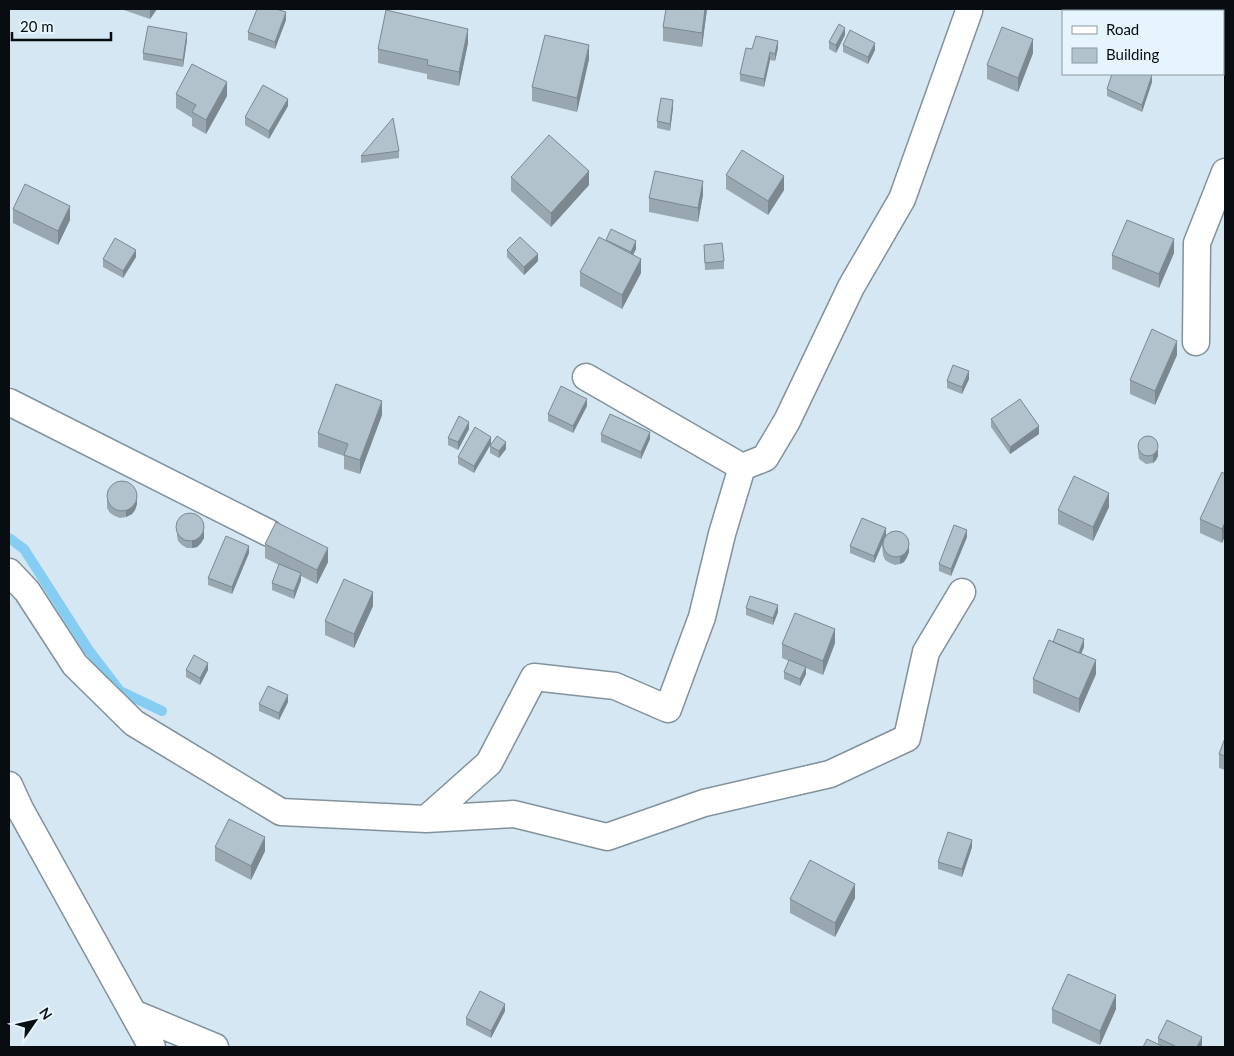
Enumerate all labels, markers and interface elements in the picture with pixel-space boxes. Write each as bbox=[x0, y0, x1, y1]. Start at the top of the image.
scale bar bbox=[12, 10, 111, 42]
legend bbox=[1062, 10, 1224, 75]
text: 20 m bbox=[20, 17, 54, 35]
text: Road bbox=[1106, 20, 1139, 38]
text: Building bbox=[1106, 45, 1159, 63]
north arrow bbox=[10, 996, 60, 1046]
text: N bbox=[36, 1004, 56, 1023]

